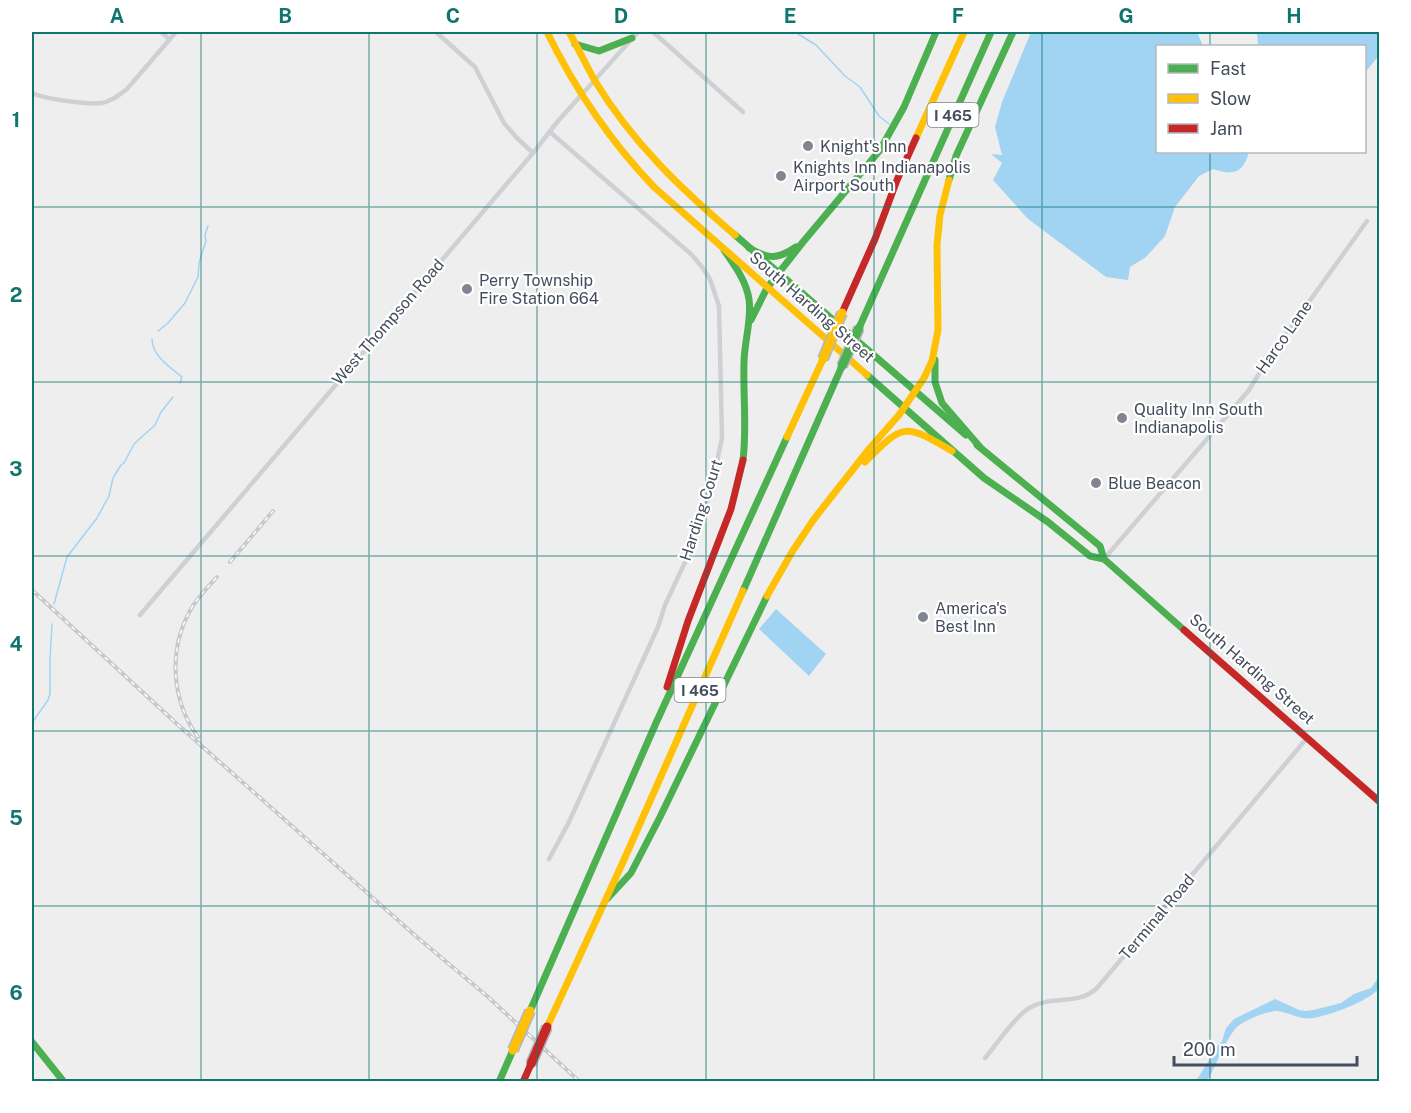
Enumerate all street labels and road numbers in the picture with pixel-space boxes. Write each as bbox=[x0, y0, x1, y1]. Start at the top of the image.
road number: I 465 bbox=[928, 103, 978, 127]
street label: South Harding Street bbox=[746, 248, 878, 366]
street label: West Thompson Road bbox=[328, 255, 448, 389]
street label: Harco Lane bbox=[1252, 297, 1316, 377]
street label: Harding Court bbox=[676, 457, 726, 563]
street label: South Harding Street bbox=[1186, 610, 1318, 728]
road number: I 465 bbox=[674, 678, 726, 702]
street label: Terminal Road bbox=[1116, 870, 1198, 964]

